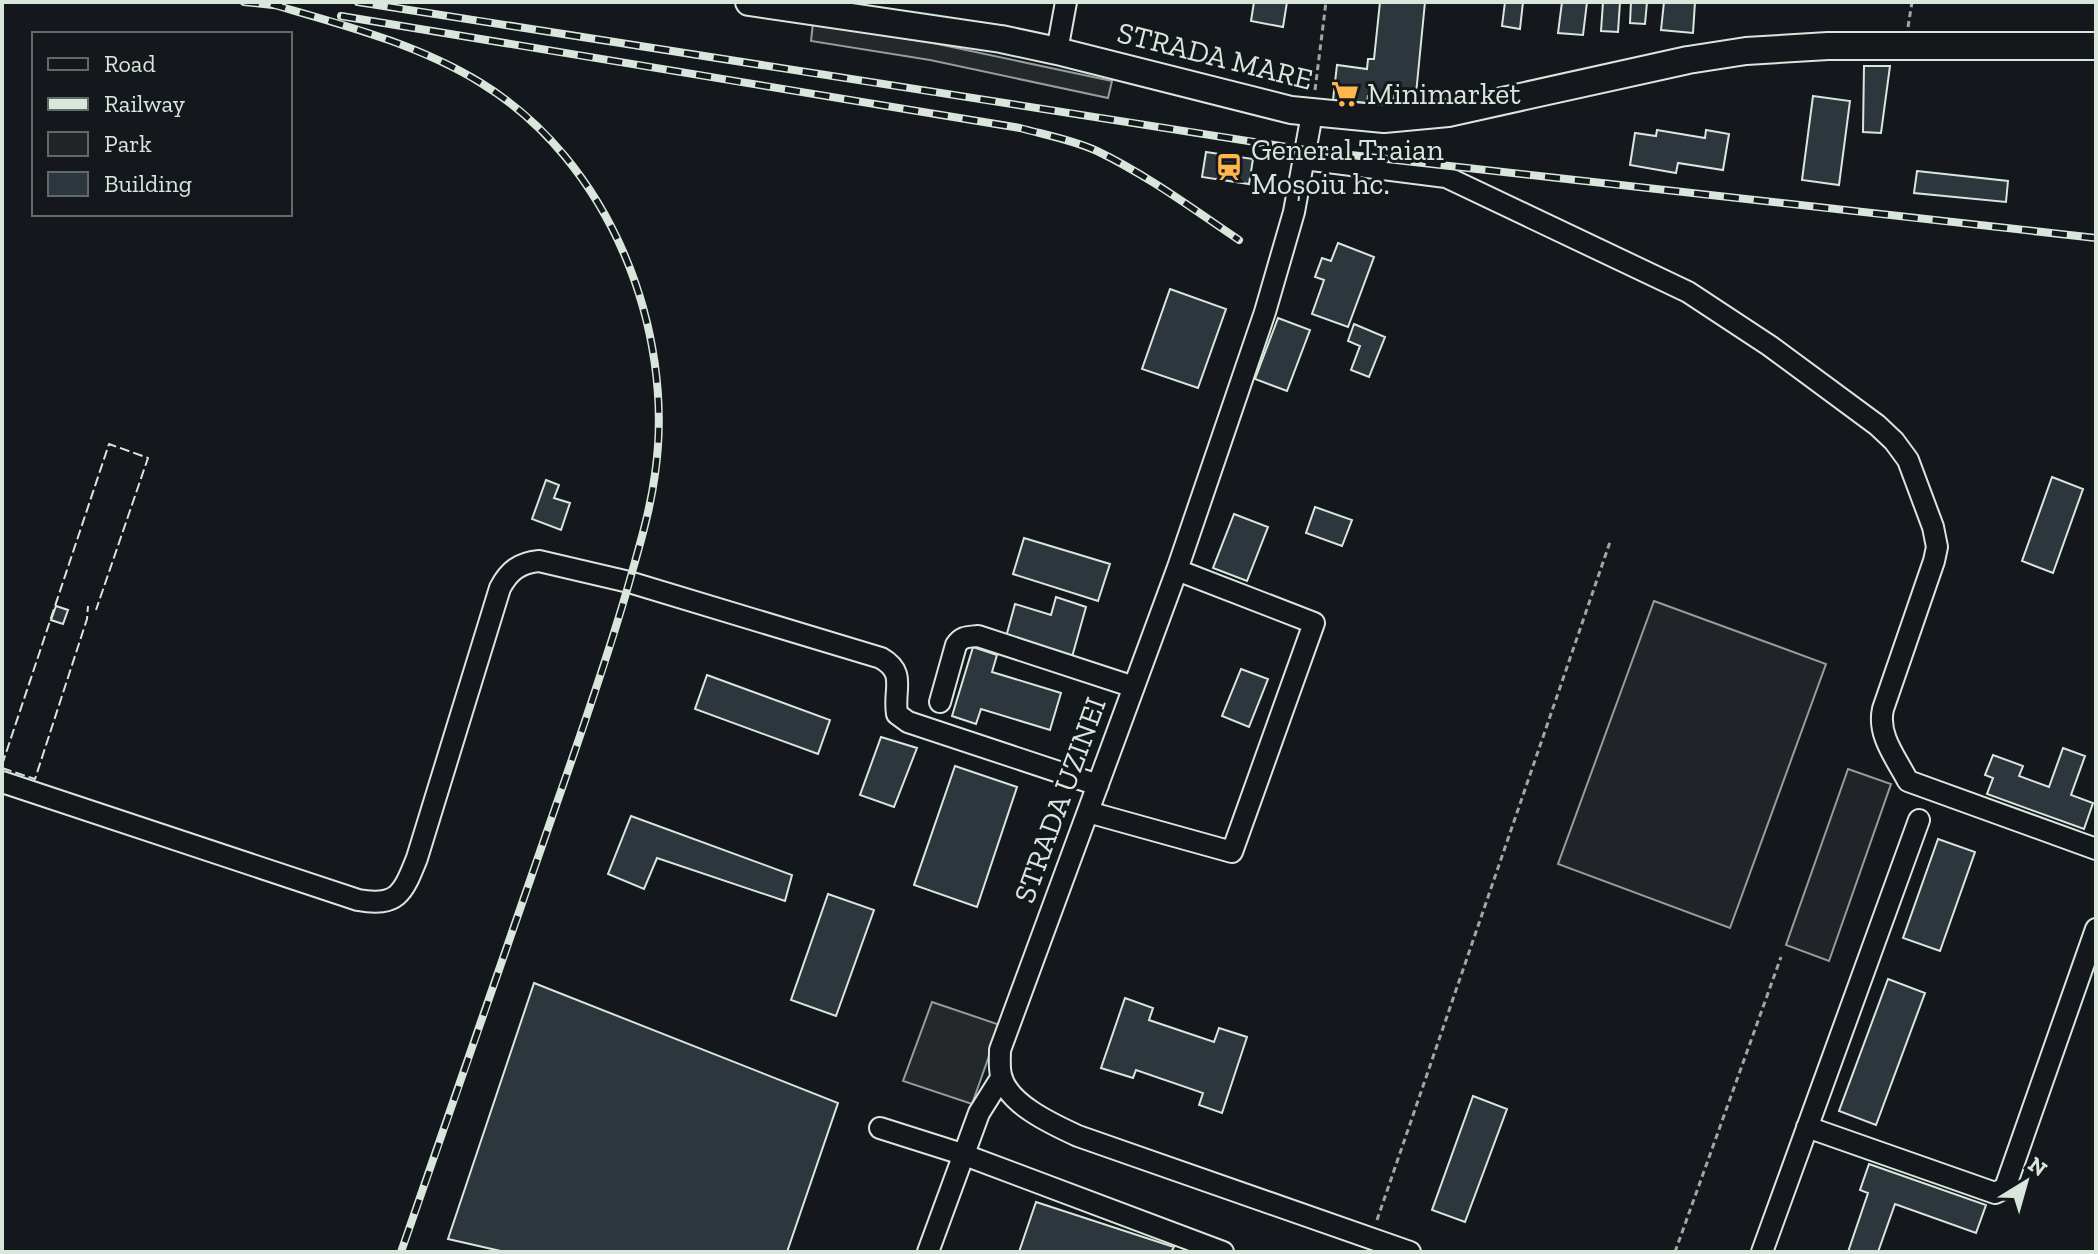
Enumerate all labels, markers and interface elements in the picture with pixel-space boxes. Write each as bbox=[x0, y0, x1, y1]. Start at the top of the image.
street label: STRADA MARE bbox=[1114, 14, 1316, 98]
legend bbox=[32, 32, 292, 216]
text: Road bbox=[104, 49, 156, 78]
place label: Minimarket bbox=[1367, 76, 1521, 112]
supermarket icon: Minimarket bbox=[1330, 79, 1360, 109]
text: Railway bbox=[104, 89, 186, 118]
text: Park bbox=[104, 129, 152, 158]
place label: General Traian Moșoiu hc. bbox=[1251, 132, 1444, 202]
station icon: General Traian Moșoiu hc. bbox=[1214, 152, 1244, 182]
text: Building bbox=[104, 169, 192, 198]
street label: STRADA UZINEI bbox=[1006, 692, 1114, 908]
north arrow bbox=[1986, 1142, 2066, 1222]
text: N bbox=[2023, 1151, 2053, 1182]

